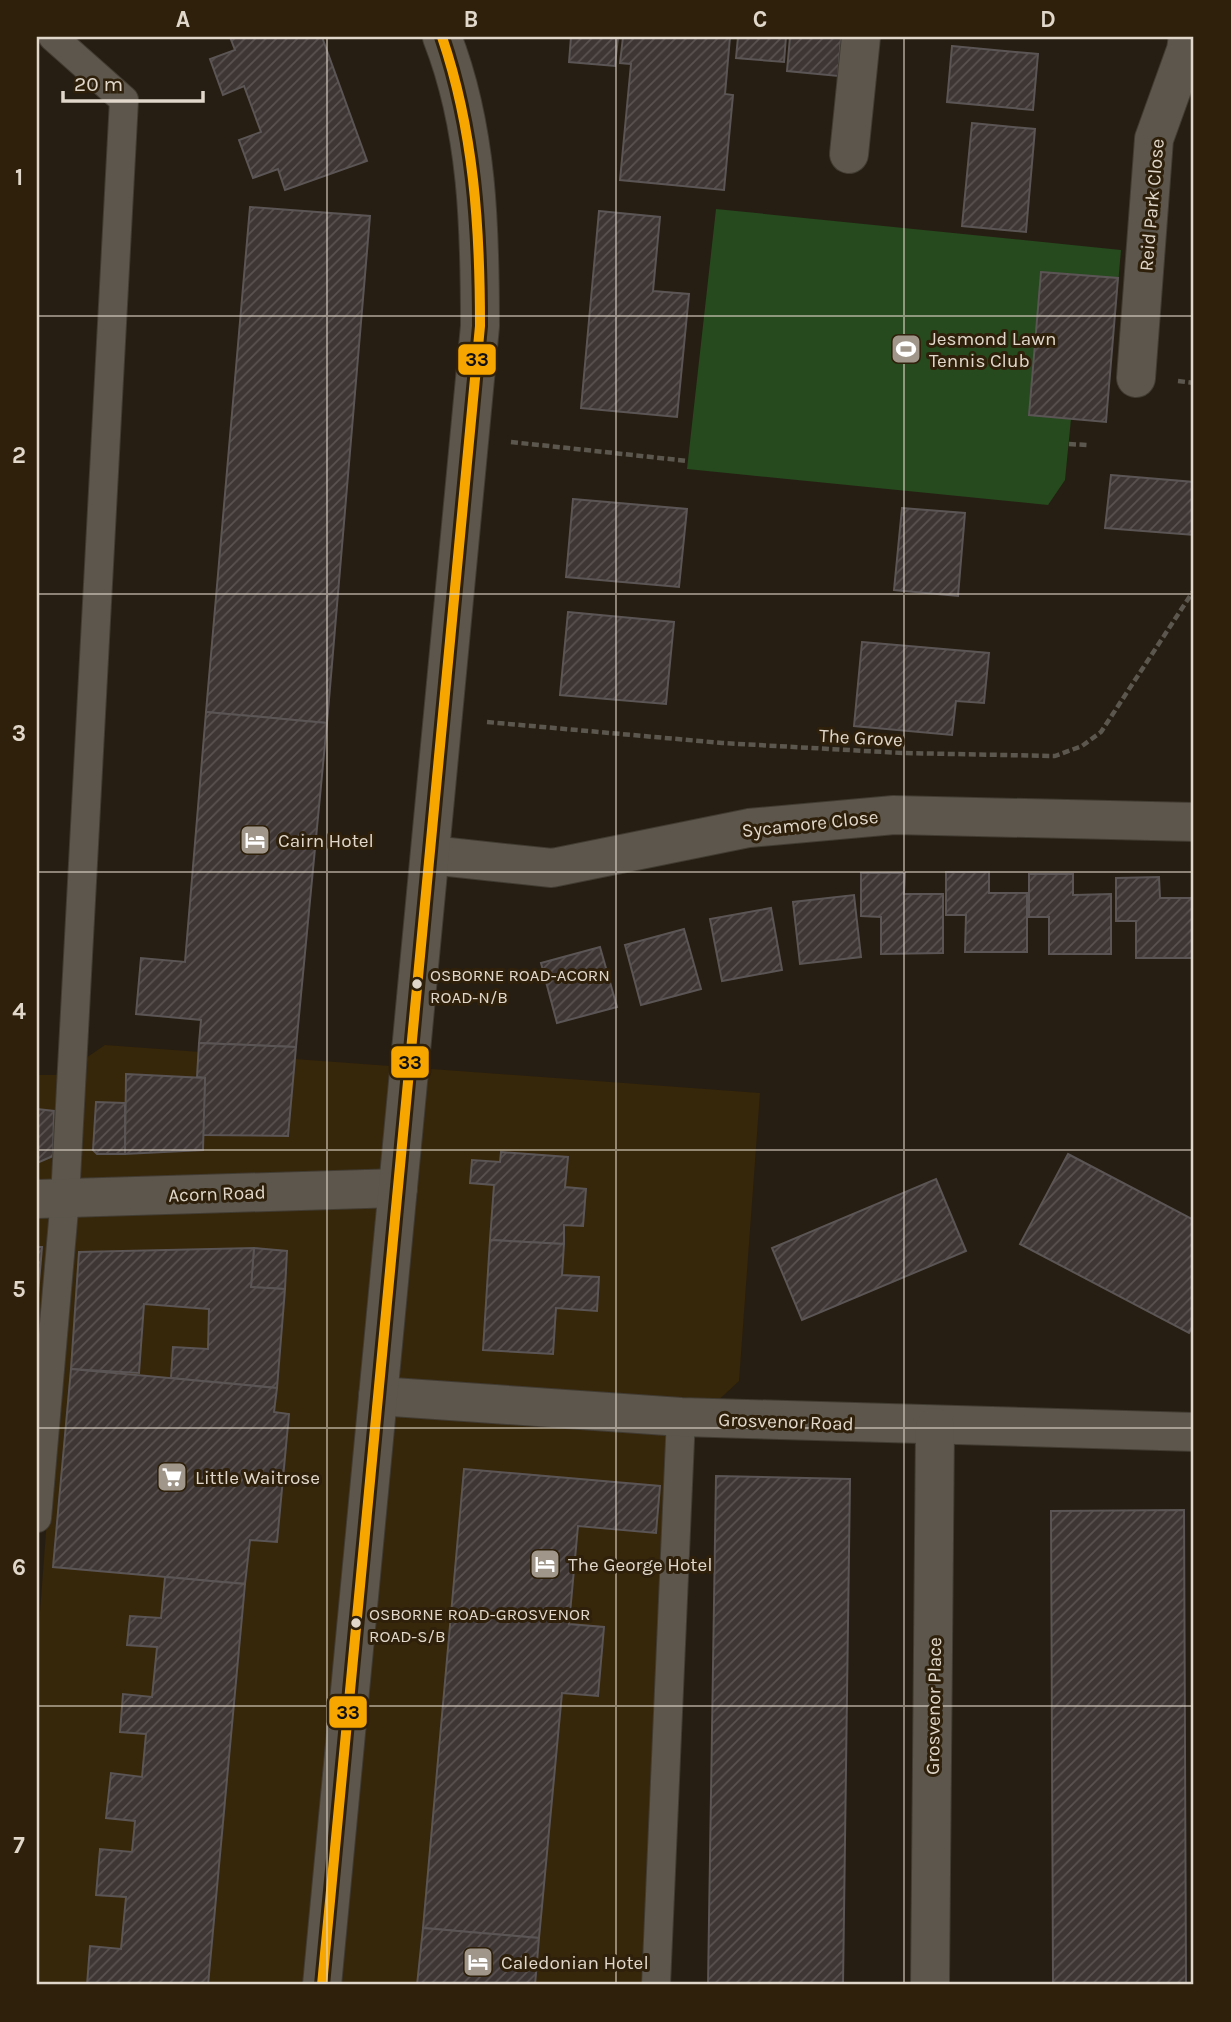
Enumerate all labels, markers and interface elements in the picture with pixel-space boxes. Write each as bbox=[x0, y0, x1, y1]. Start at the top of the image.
text: A bbox=[176, 6, 190, 33]
text: B bbox=[464, 6, 478, 33]
text: C bbox=[753, 6, 767, 33]
text: D bbox=[1040, 6, 1056, 33]
scale bar bbox=[63, 60, 203, 104]
text: 20 m bbox=[74, 72, 123, 96]
street label: Reid Park Close bbox=[1135, 138, 1169, 272]
text: 1 bbox=[15, 164, 23, 191]
place label: Jesmond Lawn Tennis Club bbox=[929, 328, 1056, 372]
sports icon: Jesmond Lawn Tennis Club bbox=[889, 332, 923, 366]
line badge: 33 bbox=[457, 343, 497, 376]
text: 33 bbox=[465, 349, 489, 371]
text: 2 bbox=[12, 442, 26, 469]
text: 3 bbox=[12, 720, 26, 747]
street label: The Grove bbox=[818, 725, 903, 751]
street label: Sycamore Close bbox=[741, 806, 879, 842]
hotel icon: Cairn Hotel bbox=[238, 823, 272, 857]
place label: Cairn Hotel bbox=[278, 830, 374, 852]
place label: OSBORNE ROAD-ACORN ROAD-N/B bbox=[430, 965, 610, 1007]
marker: OSBORNE ROAD-ACORN ROAD-N/B bbox=[410, 977, 424, 991]
text: 4 bbox=[12, 998, 26, 1025]
line badge: 33 bbox=[390, 1045, 430, 1079]
text: 33 bbox=[398, 1052, 422, 1074]
street label: Acorn Road bbox=[168, 1181, 266, 1207]
text: 5 bbox=[12, 1276, 26, 1303]
street label: Grosvenor Road bbox=[718, 1409, 854, 1435]
supermarket icon: Little Waitrose bbox=[155, 1460, 189, 1494]
place label: Little Waitrose bbox=[195, 1467, 320, 1489]
hotel icon: The George Hotel bbox=[528, 1547, 562, 1581]
text: 6 bbox=[12, 1554, 26, 1581]
place label: The George Hotel bbox=[568, 1554, 713, 1576]
place label: OSBORNE ROAD-GROSVENOR ROAD-S/B bbox=[369, 1604, 590, 1646]
marker: OSBORNE ROAD-GROSVENOR ROAD-S/B bbox=[349, 1616, 363, 1630]
street label: Grosvenor Place bbox=[922, 1637, 946, 1775]
line badge: 33 bbox=[328, 1695, 368, 1729]
text: 33 bbox=[336, 1702, 360, 1724]
text: 7 bbox=[13, 1832, 25, 1859]
hotel icon: Caledonian Hotel bbox=[461, 1945, 495, 1979]
place label: Caledonian Hotel bbox=[501, 1952, 649, 1974]

